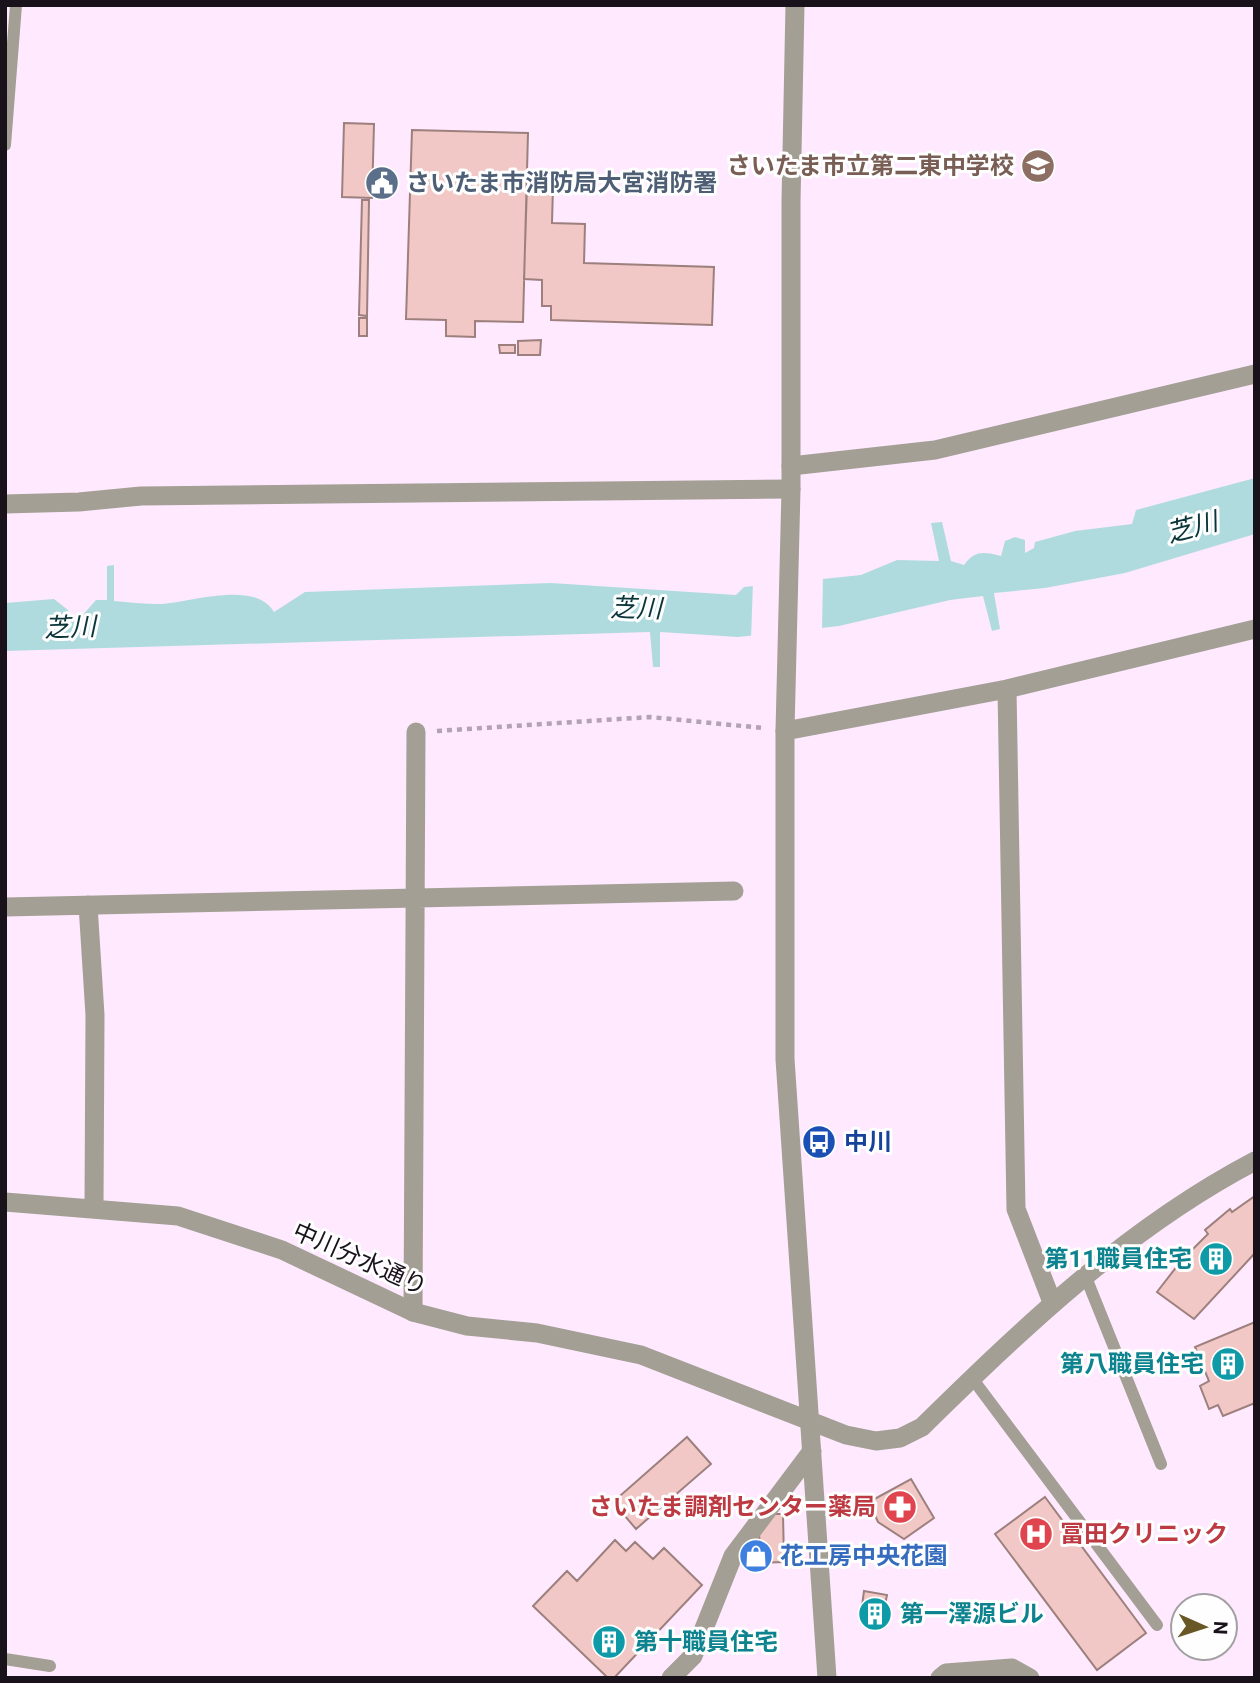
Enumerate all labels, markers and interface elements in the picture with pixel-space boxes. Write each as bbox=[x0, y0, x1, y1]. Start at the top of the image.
school or university icon: さいたま市立第二東中学校 bbox=[1019, 147, 1057, 185]
place label: さいたま市立第二東中学校 bbox=[727, 152, 1014, 180]
public building icon: さいたま市消防局大宮消防署 bbox=[363, 164, 401, 202]
place label: さいたま市消防局大宮消防署 bbox=[406, 169, 717, 197]
water label: 芝川 bbox=[1163, 505, 1224, 548]
water label: 芝川 bbox=[610, 593, 665, 624]
water label: 芝川 bbox=[43, 611, 99, 643]
bus stop icon: 中川 bbox=[800, 1123, 838, 1161]
place label: 中川 bbox=[844, 1128, 892, 1156]
street label: 中川分水通り bbox=[289, 1217, 431, 1301]
building icon: 第11職員住宅 bbox=[1197, 1240, 1235, 1278]
place label: 第11職員住宅 bbox=[1044, 1245, 1192, 1273]
building icon: 第八職員住宅 bbox=[1209, 1345, 1247, 1383]
place label: 第八職員住宅 bbox=[1060, 1350, 1204, 1378]
pharmacy icon: さいたま調剤センター薬局 bbox=[881, 1488, 919, 1526]
place label: さいたま調剤センター薬局 bbox=[589, 1493, 876, 1521]
hospital icon: 冨田クリニック bbox=[1017, 1515, 1055, 1553]
place label: 冨田クリニック bbox=[1060, 1520, 1228, 1548]
shop icon: 花工房中央花園 bbox=[737, 1537, 775, 1575]
place label: 花工房中央花園 bbox=[780, 1542, 948, 1570]
north arrow bbox=[1169, 1592, 1239, 1662]
building icon: 第一澤源ビル bbox=[856, 1595, 894, 1633]
place label: 第一澤源ビル bbox=[900, 1600, 1044, 1628]
text: N bbox=[1209, 1621, 1232, 1635]
building icon: 第十職員住宅 bbox=[590, 1623, 628, 1661]
place label: 第十職員住宅 bbox=[634, 1628, 778, 1656]

